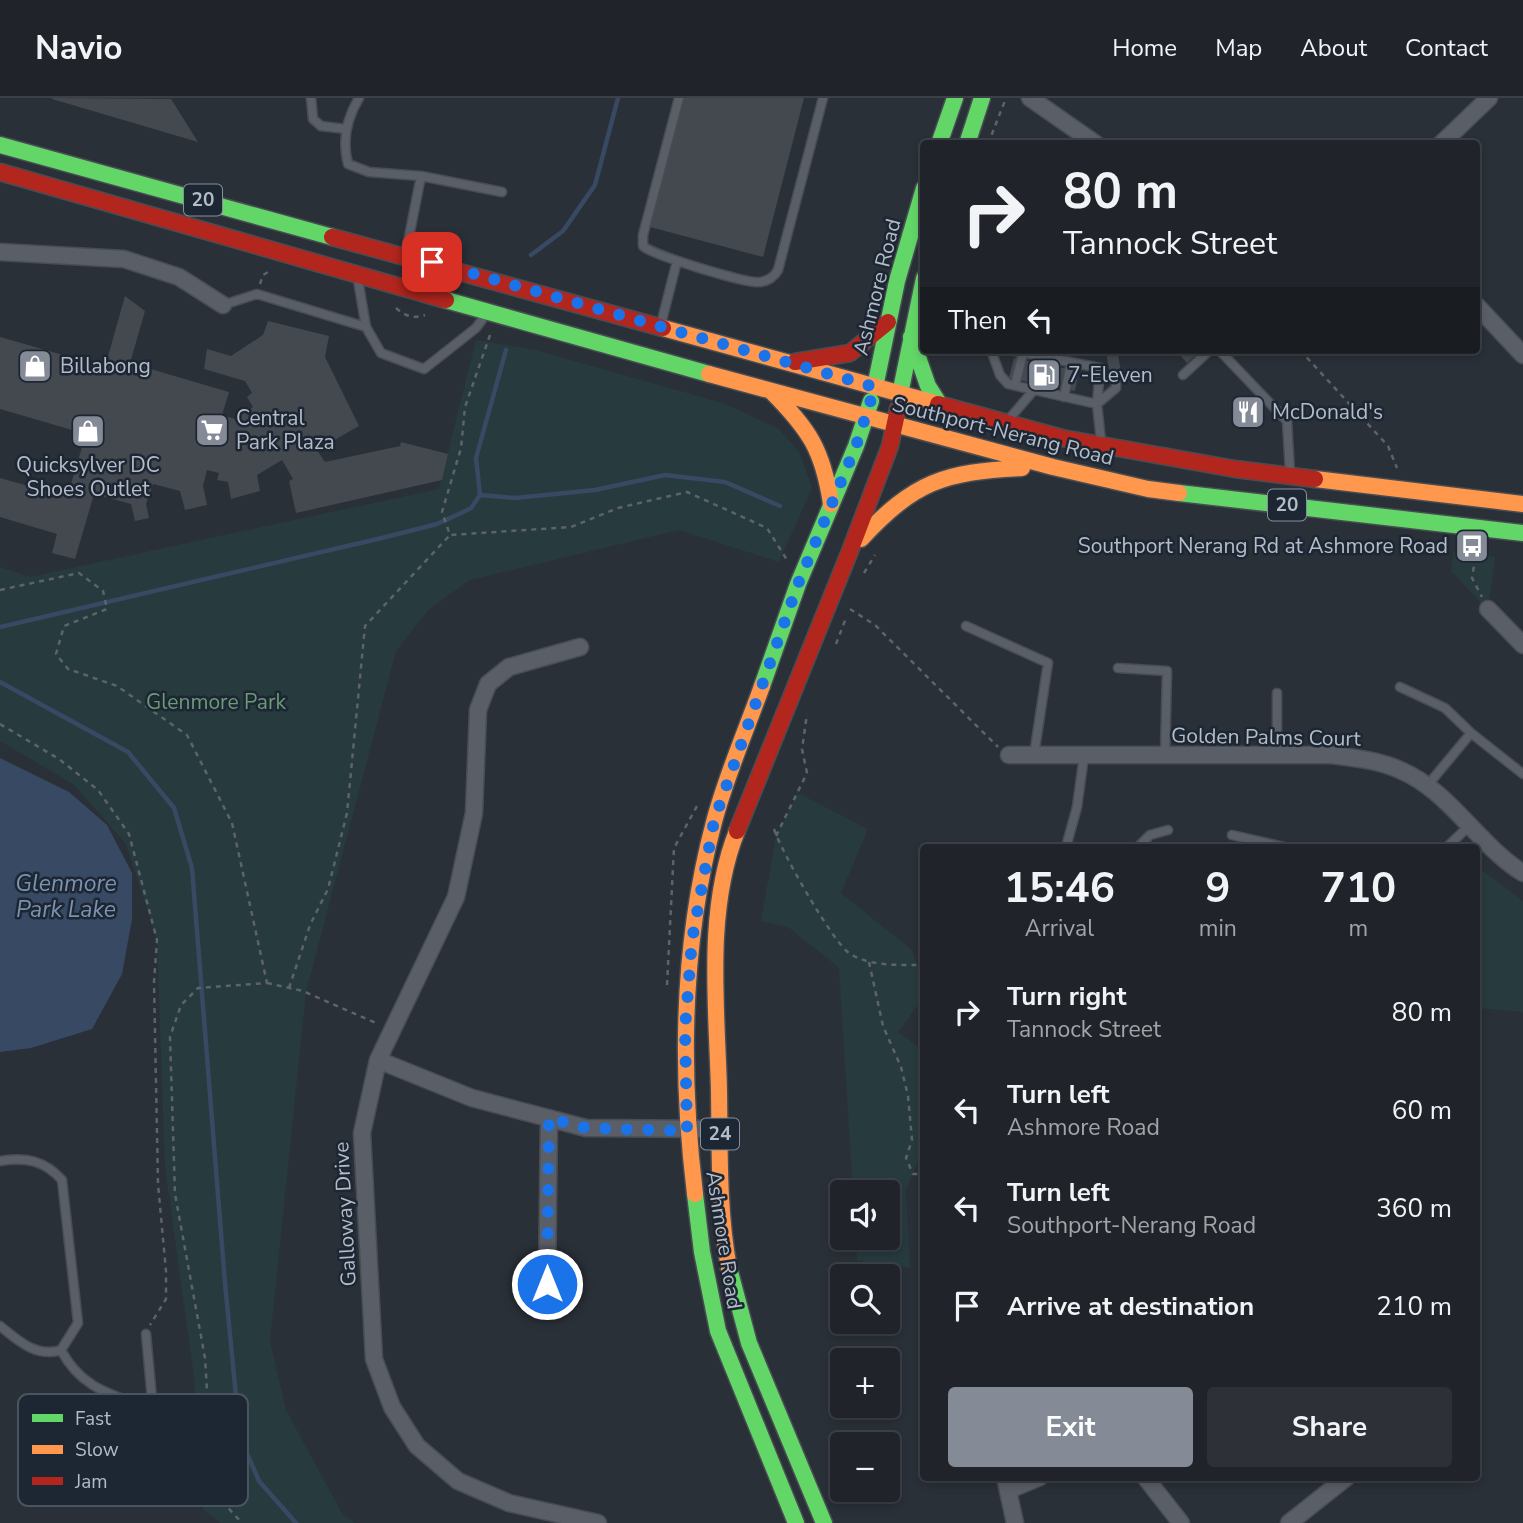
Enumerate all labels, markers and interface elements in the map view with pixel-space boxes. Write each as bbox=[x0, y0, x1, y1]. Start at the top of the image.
text: Navio bbox=[35, 26, 122, 71]
text: Home bbox=[1112, 32, 1177, 64]
text: Map bbox=[1215, 32, 1262, 64]
text: About bbox=[1300, 32, 1367, 64]
text: Contact bbox=[1405, 32, 1488, 64]
text: 80 m bbox=[1063, 158, 1178, 225]
icon: right bbox=[948, 168, 1039, 259]
road number: 20 bbox=[184, 184, 222, 216]
street label: Ashmore Road bbox=[847, 216, 907, 358]
text: Tannock Street bbox=[1063, 222, 1277, 265]
pin bbox=[402, 232, 462, 292]
icon: arrive bbox=[413, 243, 451, 281]
icon: left bbox=[1021, 301, 1059, 339]
text: Then bbox=[948, 303, 1007, 338]
shop icon: Billabong bbox=[16, 347, 54, 385]
place label: Billabong bbox=[60, 352, 151, 380]
fuel station icon: 7-Eleven bbox=[1025, 356, 1063, 394]
place label: 7-Eleven bbox=[1068, 361, 1153, 389]
street label: Southport-Nerang Road bbox=[889, 390, 1117, 472]
restaurant icon: McDonald's bbox=[1229, 393, 1267, 431]
place label: McDonald's bbox=[1272, 398, 1383, 426]
place label: Central Park Plaza bbox=[236, 404, 335, 456]
supermarket icon: Central Park Plaza bbox=[193, 411, 231, 449]
shop icon: Quicksylver DC Shoes Outlet bbox=[69, 412, 107, 450]
place label: Quicksylver DC Shoes Outlet bbox=[16, 451, 160, 503]
road number: 20 bbox=[1268, 490, 1306, 520]
bus stop icon: Southport Nerang Rd at Ashmore Road bbox=[1453, 527, 1491, 565]
place label: Southport Nerang Rd at Ashmore Road bbox=[1078, 532, 1448, 560]
park label: Glenmore Park bbox=[146, 688, 286, 716]
street label: Golden Palms Court bbox=[1171, 721, 1362, 753]
text: 15:46 bbox=[1004, 860, 1115, 917]
text: 9 bbox=[1205, 860, 1230, 917]
text: 710 bbox=[1321, 860, 1396, 917]
water label: Glenmore Park Lake bbox=[15, 868, 117, 925]
text: Arrival bbox=[1025, 913, 1094, 944]
text: min bbox=[1199, 913, 1237, 944]
text: m bbox=[1349, 913, 1368, 944]
text: Turn right bbox=[1007, 979, 1126, 1014]
icon: right bbox=[948, 993, 986, 1031]
text: 80 m bbox=[1392, 995, 1452, 1030]
text: Tannock Street bbox=[1007, 1014, 1161, 1045]
text: Turn left bbox=[1007, 1077, 1110, 1112]
icon: left bbox=[948, 1091, 986, 1129]
text: 60 m bbox=[1392, 1093, 1452, 1128]
text: Ashmore Road bbox=[1007, 1112, 1160, 1143]
road number: 24 bbox=[701, 1118, 739, 1150]
street label: Galloway Drive bbox=[327, 1141, 363, 1287]
street label: Ashmore Road bbox=[699, 1169, 749, 1311]
text: Turn left bbox=[1007, 1175, 1110, 1210]
map controls bbox=[830, 1180, 900, 1502]
button: sound bbox=[830, 1180, 900, 1250]
icon: left bbox=[948, 1189, 986, 1227]
text: 360 m bbox=[1376, 1191, 1452, 1226]
text: Southport-Nerang Road bbox=[1007, 1210, 1256, 1241]
position arrow bbox=[510, 1247, 584, 1321]
button: search bbox=[830, 1264, 900, 1334]
icon: arrive bbox=[948, 1287, 986, 1325]
text: Arrive at destination bbox=[1007, 1289, 1254, 1324]
text: 210 m bbox=[1376, 1289, 1452, 1324]
button: + bbox=[830, 1348, 900, 1418]
button: Exit bbox=[948, 1387, 1193, 1467]
button: Share bbox=[1207, 1387, 1452, 1467]
legend bbox=[18, 1394, 248, 1506]
text: Fast bbox=[75, 1406, 111, 1432]
button: − bbox=[830, 1432, 900, 1502]
text: Slow bbox=[75, 1437, 119, 1463]
text: Jam bbox=[74, 1469, 108, 1495]

